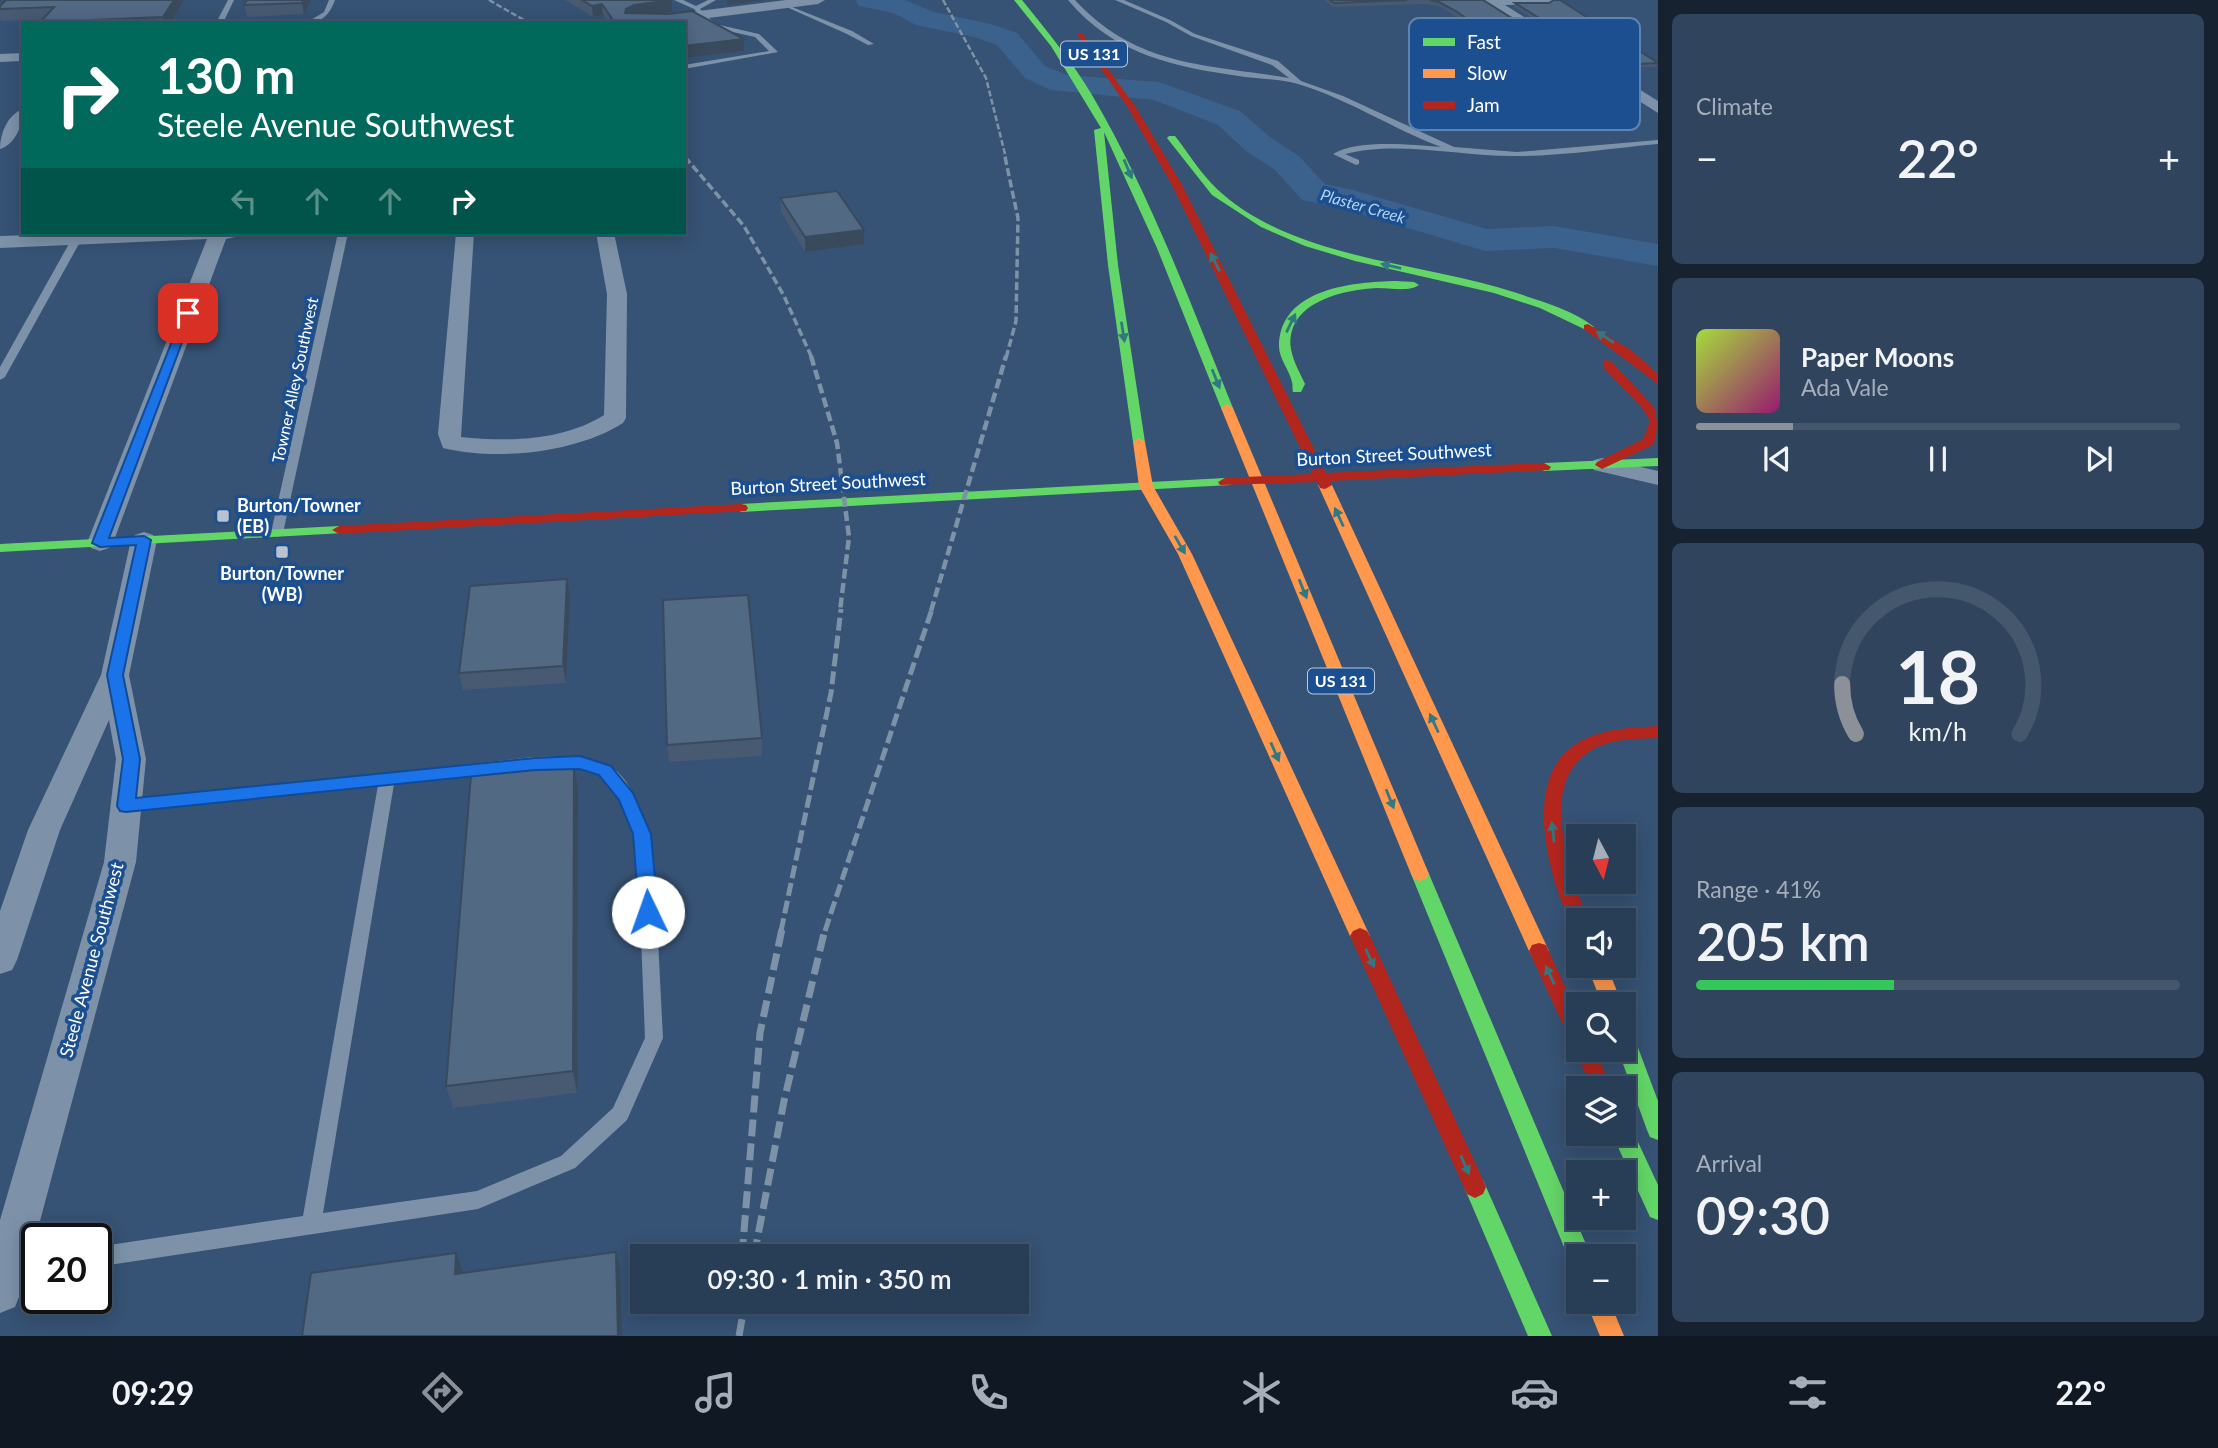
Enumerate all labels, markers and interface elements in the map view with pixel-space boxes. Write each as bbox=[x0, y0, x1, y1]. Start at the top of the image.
legend bbox=[1409, 18, 1640, 130]
text: Fast bbox=[1467, 30, 1501, 53]
road number: US 131 bbox=[1061, 42, 1127, 66]
text: 130 m bbox=[157, 46, 295, 104]
icon: right bbox=[42, 49, 133, 140]
text: Slow bbox=[1467, 61, 1507, 84]
text: Climate bbox=[1696, 92, 1773, 120]
text: Jam bbox=[1467, 93, 1500, 116]
text: Steele Avenue Southwest bbox=[157, 105, 514, 144]
text: 22° bbox=[1897, 127, 1979, 189]
text: − bbox=[1696, 135, 1718, 181]
text: + bbox=[2158, 135, 2180, 181]
one-way arrow bbox=[1122, 159, 1134, 179]
icon: left bbox=[225, 182, 263, 220]
icon: ahead bbox=[298, 182, 336, 220]
icon: ahead bbox=[371, 182, 409, 220]
icon: right bbox=[444, 182, 482, 220]
water label: Plaster Creek bbox=[1319, 184, 1408, 227]
one-way arrow bbox=[1210, 252, 1221, 272]
one-way arrow bbox=[1380, 260, 1402, 271]
pin bbox=[158, 283, 218, 343]
icon: arrive bbox=[169, 294, 207, 332]
street label: Towner Alley Southwest bbox=[268, 295, 321, 464]
one-way arrow bbox=[1285, 313, 1297, 334]
one-way arrow bbox=[1118, 321, 1129, 343]
one-way arrow bbox=[1596, 330, 1614, 344]
text: Paper Moons bbox=[1801, 341, 1954, 373]
one-way arrow bbox=[1211, 368, 1222, 389]
text: Ada Vale bbox=[1801, 373, 1889, 401]
street label: Burton Street Southwest bbox=[1296, 438, 1493, 470]
icon: previous bbox=[1758, 440, 1796, 478]
icon: pause bbox=[1919, 440, 1957, 478]
icon: next bbox=[2080, 440, 2118, 478]
street label: Burton Street Southwest bbox=[730, 467, 927, 499]
place label: Burton/Towner (EB) bbox=[237, 494, 361, 537]
one-way arrow bbox=[1333, 507, 1345, 527]
marker: Burton/Towner (EB) bbox=[215, 508, 231, 524]
one-way arrow bbox=[1174, 535, 1186, 555]
marker: Burton/Towner (WB) bbox=[274, 544, 290, 560]
place label: Burton/Towner (WB) bbox=[220, 562, 344, 605]
one-way arrow bbox=[1297, 579, 1309, 599]
text: 18 bbox=[1896, 632, 1980, 720]
road number: US 131 bbox=[1308, 668, 1374, 694]
one-way arrow bbox=[1428, 713, 1439, 734]
text: km/h bbox=[1909, 716, 1967, 746]
one-way arrow bbox=[1269, 742, 1281, 762]
one-way arrow bbox=[1384, 789, 1395, 810]
one-way arrow bbox=[1548, 820, 1559, 842]
north arrow bbox=[1566, 824, 1636, 894]
map controls bbox=[1566, 824, 1636, 1314]
street label: Steele Avenue Southwest bbox=[54, 859, 128, 1060]
position arrow bbox=[611, 875, 685, 949]
text: Range · 41% bbox=[1696, 875, 1821, 903]
button: sound bbox=[1566, 908, 1636, 978]
text: 205 km bbox=[1696, 910, 1870, 972]
one-way arrow bbox=[1365, 948, 1376, 969]
one-way arrow bbox=[1544, 964, 1555, 985]
button: search bbox=[1566, 992, 1636, 1062]
button: layers bbox=[1566, 1076, 1636, 1146]
text: Arrival bbox=[1696, 1149, 1762, 1177]
one-way arrow bbox=[1459, 1155, 1471, 1175]
button: + bbox=[1566, 1160, 1636, 1230]
text: 09:30 bbox=[1696, 1184, 1830, 1246]
speed limit sign: 20 bbox=[21, 1223, 112, 1314]
button: − bbox=[1566, 1244, 1636, 1314]
text: 09:30 · 1 min · 350 m bbox=[707, 1263, 952, 1295]
icon: directions bbox=[418, 1368, 467, 1417]
icon: music bbox=[691, 1368, 740, 1417]
icon: phone bbox=[964, 1368, 1013, 1417]
icon: climate bbox=[1237, 1368, 1286, 1417]
icon: car bbox=[1510, 1368, 1559, 1417]
icon: filters bbox=[1783, 1368, 1832, 1417]
text: 09:29 bbox=[112, 1373, 194, 1412]
text: 22° bbox=[2056, 1373, 2106, 1412]

